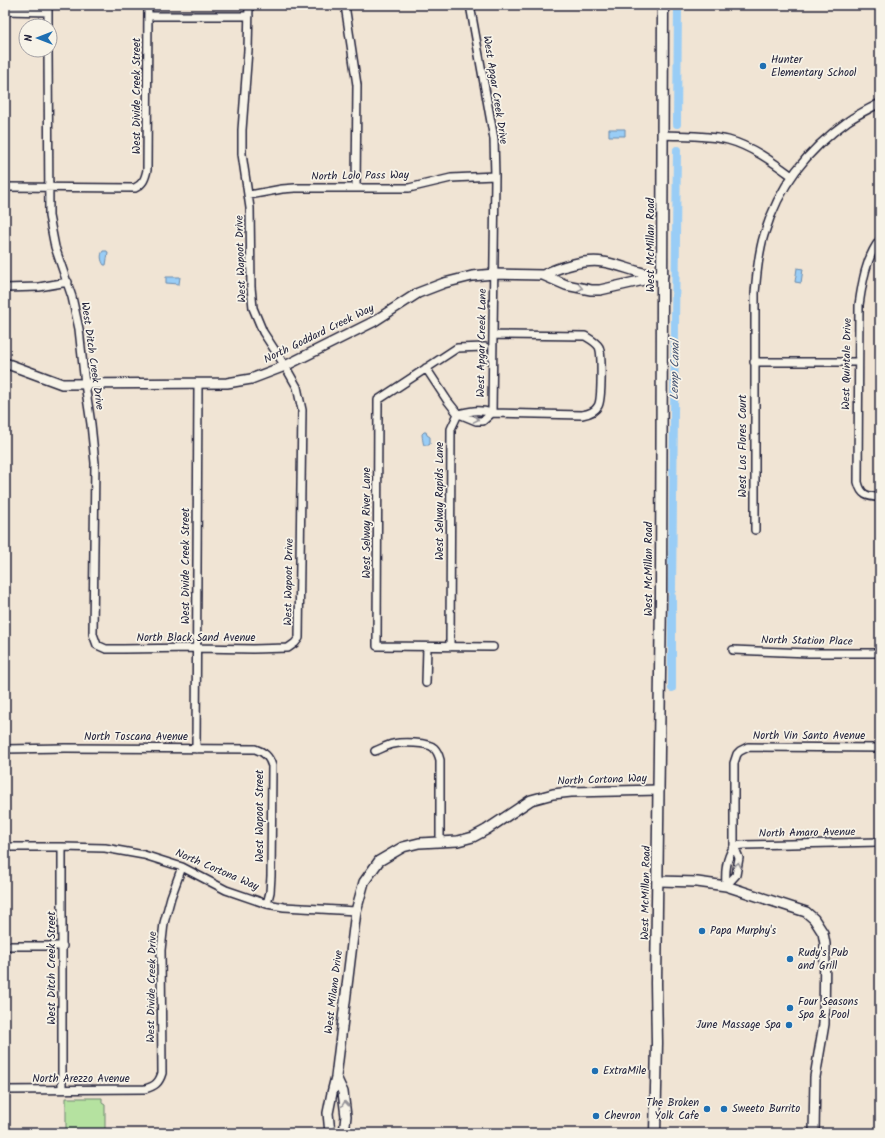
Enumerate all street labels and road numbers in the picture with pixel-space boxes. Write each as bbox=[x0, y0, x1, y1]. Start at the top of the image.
street label: West Apgar Creek Drive bbox=[478, 34, 512, 146]
street label: West Divide Creek Street bbox=[128, 37, 146, 154]
street label: North Lolo Pass Way bbox=[311, 166, 410, 186]
street label: West McMillan Road bbox=[642, 197, 660, 292]
street label: West Wapoot Drive bbox=[230, 215, 252, 303]
street label: West Apgar Creek Lane bbox=[472, 288, 492, 398]
street label: North Goddard Creek Way bbox=[261, 299, 378, 369]
street label: West Ditch Creek Drive bbox=[76, 301, 108, 411]
street label: West Quintale Drive bbox=[837, 318, 857, 410]
street label: West Los Flores Court bbox=[734, 394, 752, 497]
street label: West Selway Rapids Lane bbox=[431, 442, 449, 560]
street label: West Selway River Lane bbox=[358, 467, 376, 579]
street label: West Divide Creek Street bbox=[177, 507, 195, 624]
street label: West McMillan Road bbox=[640, 521, 658, 616]
street label: West Wapoot Drive bbox=[279, 538, 299, 626]
street label: North Black Sand Avenue bbox=[136, 629, 256, 647]
street label: North Station Place bbox=[761, 631, 853, 651]
street label: North Vin Santo Avenue bbox=[753, 727, 865, 745]
street label: North Toscana Avenue bbox=[84, 728, 188, 746]
street label: West Wapoot Street bbox=[251, 769, 269, 862]
street label: North Cortona Way bbox=[557, 769, 648, 791]
street label: North Amaro Avenue bbox=[759, 823, 856, 843]
street label: North Cortona Way bbox=[172, 844, 262, 896]
street label: West McMillan Road bbox=[636, 845, 656, 940]
street label: West Ditch Creek Street bbox=[43, 910, 61, 1025]
street label: West Divide Creek Drive bbox=[142, 931, 162, 1043]
street label: West Milano Drive bbox=[320, 949, 348, 1035]
street label: North Arezzo Avenue bbox=[32, 1070, 130, 1088]

